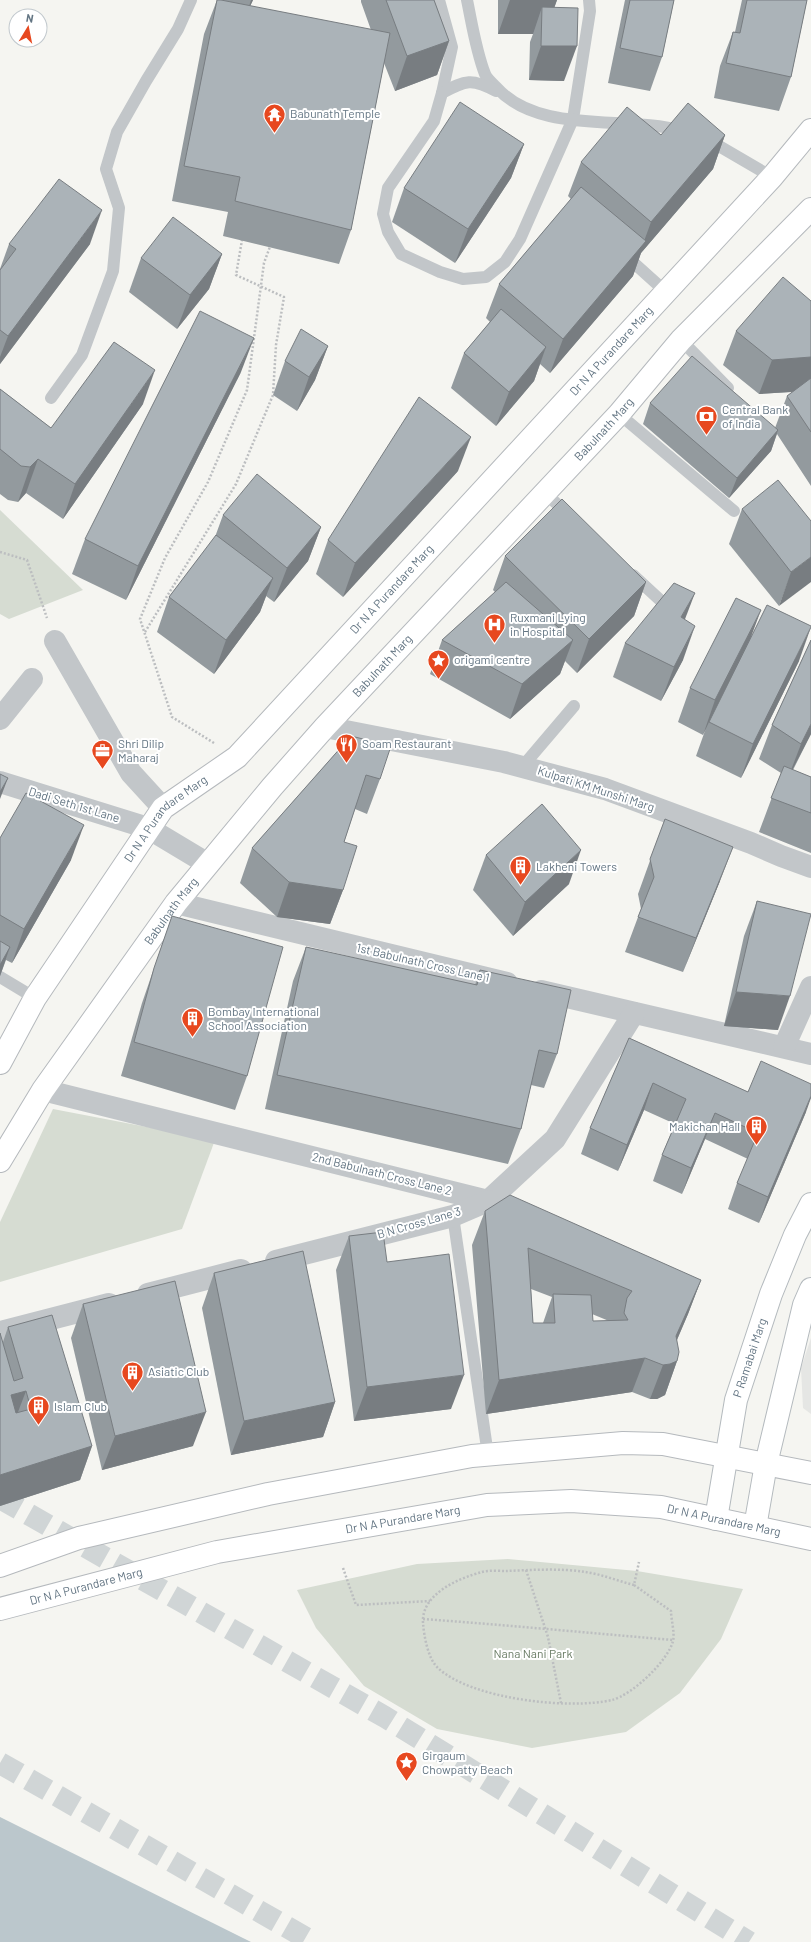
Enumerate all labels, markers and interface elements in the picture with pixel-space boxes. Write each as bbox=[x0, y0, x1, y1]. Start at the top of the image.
north arrow bbox=[8, 8, 48, 48]
text: N bbox=[25, 11, 35, 25]
temple icon: Babunath Temple bbox=[261, 101, 287, 134]
place label: Babunath Temple bbox=[290, 106, 380, 120]
street label: Dr N A Purandare Marg bbox=[566, 303, 655, 398]
street label: Babulnath Marg bbox=[571, 394, 636, 463]
place label: Central Bank of India bbox=[722, 402, 788, 430]
bank icon: Central Bank of India bbox=[694, 404, 720, 437]
street label: Dr N A Purandare Marg bbox=[346, 541, 435, 636]
place label: Ruxmani Lying in Hospital bbox=[510, 610, 586, 638]
hospital icon: Ruxmani Lying in Hospital bbox=[481, 612, 507, 645]
street label: Babulnath Marg bbox=[349, 631, 414, 699]
place icon: origami centre bbox=[425, 647, 451, 680]
place label: origami centre bbox=[454, 652, 530, 666]
restaurant icon: Soam Restaurant bbox=[333, 731, 359, 764]
place label: Shri Dilip Maharaj bbox=[118, 736, 164, 764]
place label: Soam Restaurant bbox=[362, 736, 452, 750]
office icon: Shri Dilip Maharaj bbox=[89, 738, 115, 771]
street label: Kulpati KM Munshi Marg bbox=[536, 763, 656, 814]
street label: Dr N A Purandare Marg bbox=[121, 772, 209, 864]
street label: Dadi Seth 1st Lane bbox=[27, 784, 122, 825]
building icon: Lakheni Towers bbox=[508, 854, 534, 887]
place label: Lakheni Towers bbox=[536, 859, 617, 873]
street label: Babulnath Marg bbox=[141, 874, 200, 947]
street label: 1st Babulnath Cross Lane 1 bbox=[355, 940, 491, 984]
place label: Bombay International School Association bbox=[208, 1004, 319, 1032]
building icon: Bombay International School Association bbox=[180, 1006, 206, 1039]
building icon: Makichan Hall bbox=[743, 1114, 769, 1147]
place label: Makichan Hall bbox=[669, 1119, 740, 1133]
street label: 2nd Babulnath Cross Lane 2 bbox=[311, 1149, 453, 1197]
street label: B N Cross Lane 3 bbox=[375, 1203, 462, 1241]
street label: P Ramabai Marg bbox=[729, 1316, 769, 1399]
building icon: Asiatic Club bbox=[119, 1359, 145, 1392]
place label: Asiatic Club bbox=[148, 1364, 209, 1378]
building icon: Islam Club bbox=[26, 1394, 52, 1427]
place label: Islam Club bbox=[54, 1399, 107, 1413]
street label: Dr N A Purandare Marg bbox=[666, 1500, 782, 1538]
street label: Dr N A Purandare Marg bbox=[344, 1502, 461, 1536]
street label: Dr N A Purandare Marg bbox=[28, 1564, 144, 1607]
park label: Nana Nani Park bbox=[494, 1646, 573, 1660]
place label: Girgaum Chowpatty Beach bbox=[422, 1748, 513, 1776]
place icon: Girgaum Chowpatty Beach bbox=[393, 1750, 419, 1783]

